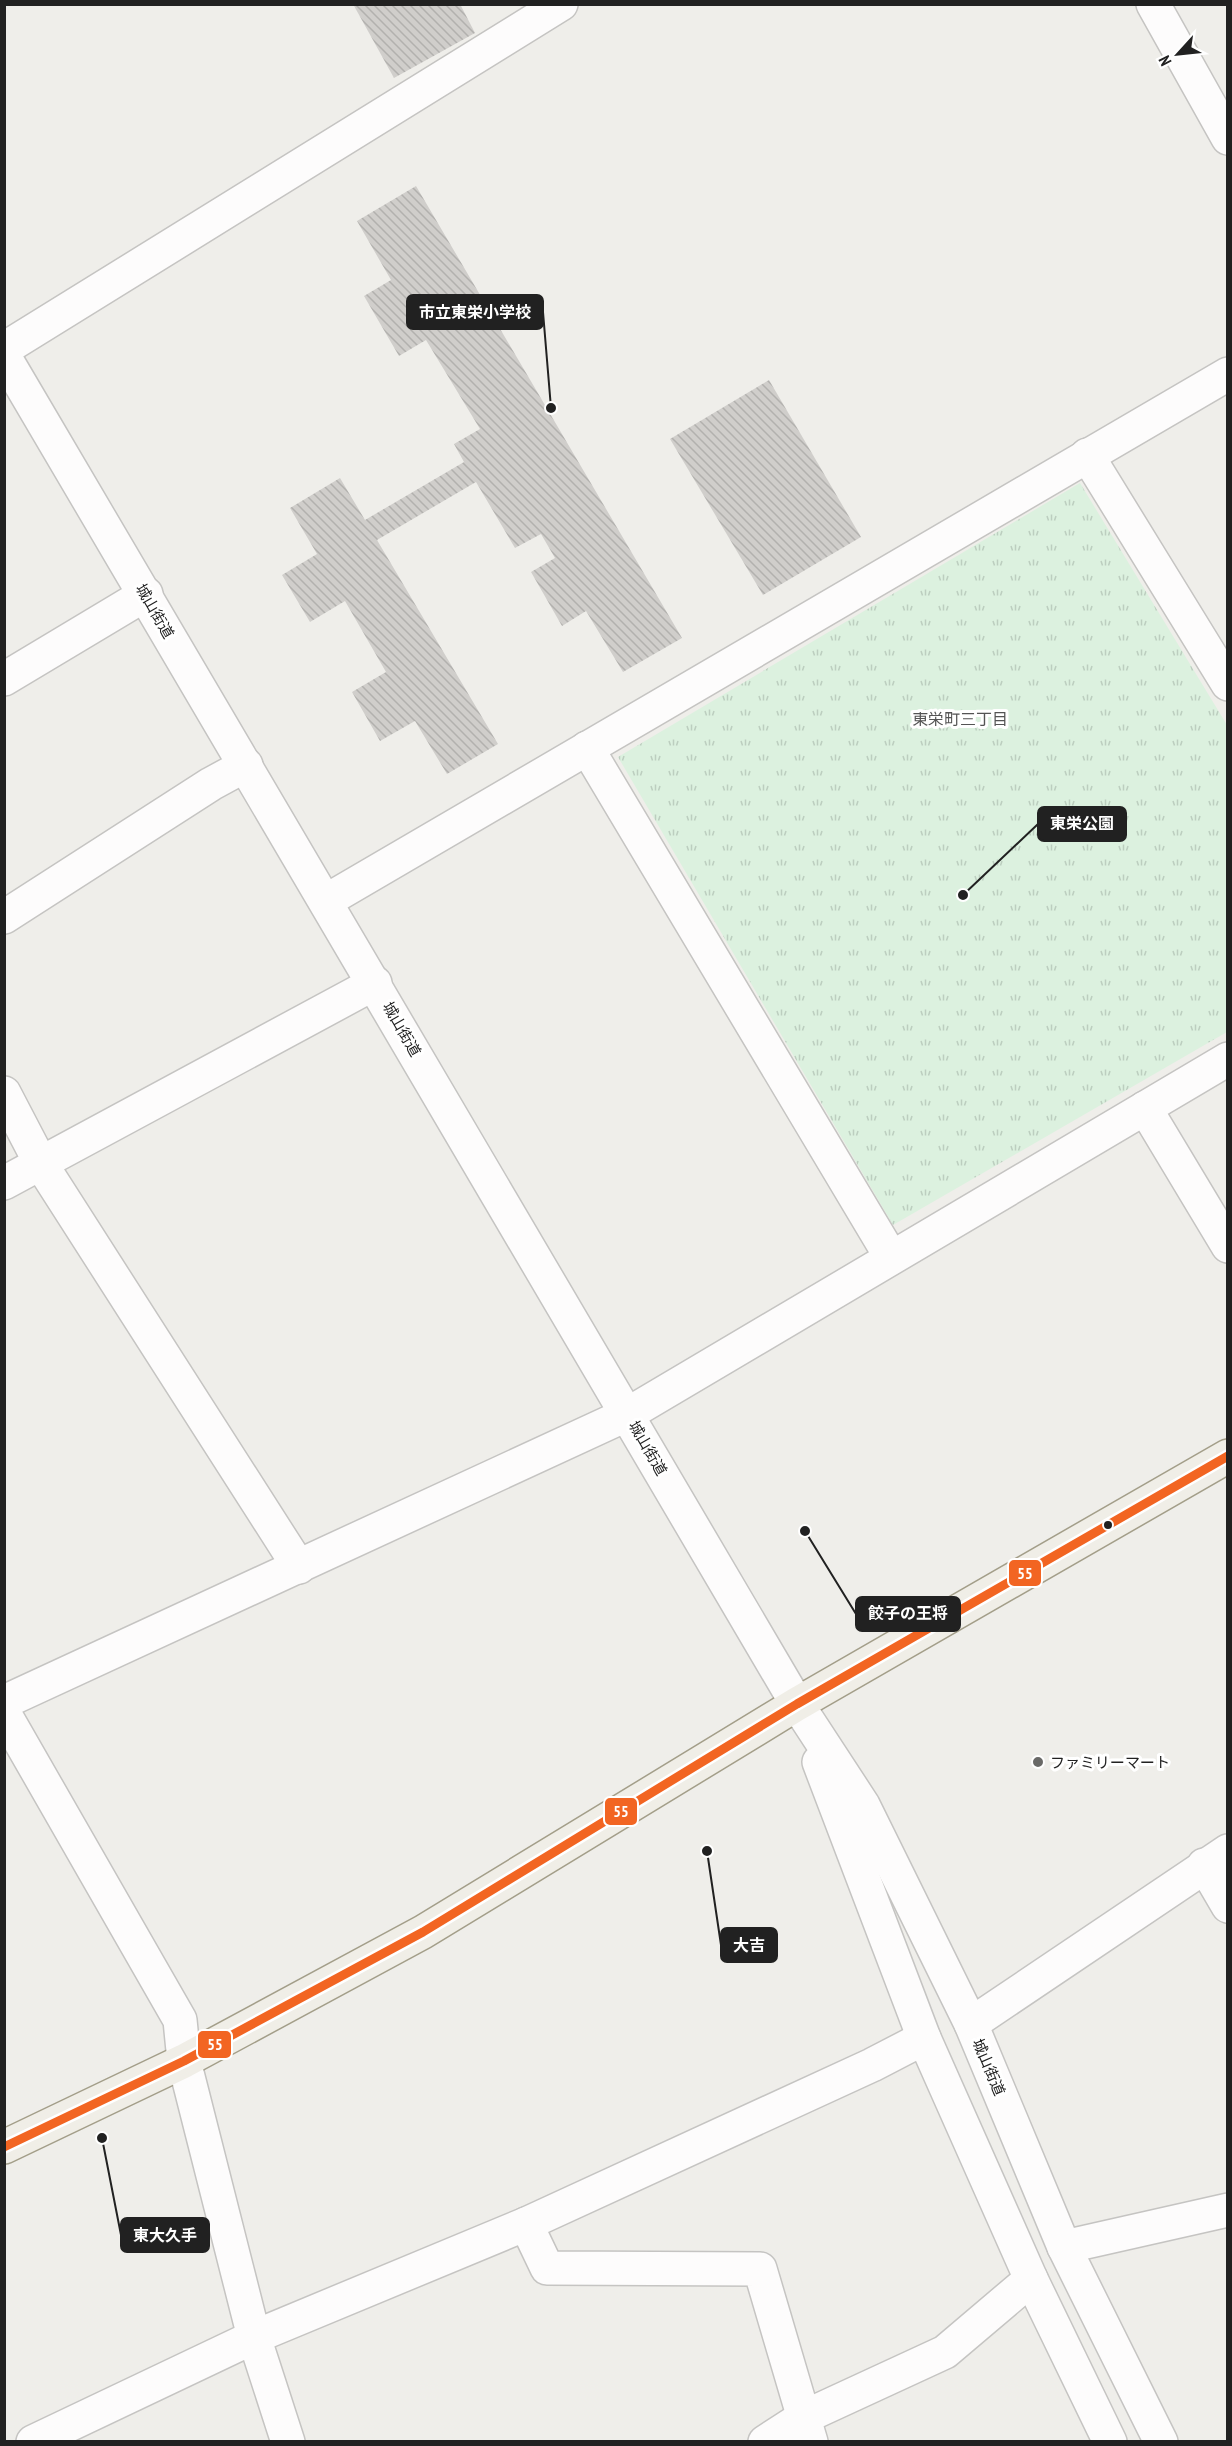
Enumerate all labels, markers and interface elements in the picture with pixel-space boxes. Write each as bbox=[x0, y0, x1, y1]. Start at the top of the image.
north arrow bbox=[1148, 24, 1208, 84]
text: N bbox=[1154, 52, 1176, 69]
callout: 市立東栄小学校 bbox=[407, 295, 543, 329]
text: 市立東栄小学校 bbox=[419, 302, 531, 322]
street label: 城山街道 bbox=[132, 580, 178, 642]
district label: 東栄町三丁目 bbox=[912, 709, 1008, 729]
callout: 東栄公園 bbox=[1038, 807, 1126, 841]
text: 東栄公園 bbox=[1050, 813, 1114, 833]
street label: 城山街道 bbox=[379, 998, 425, 1060]
street label: 城山街道 bbox=[625, 1417, 671, 1479]
unlabelled marker bbox=[1102, 1519, 1114, 1531]
line badge: 55 bbox=[1008, 1559, 1042, 1587]
text: 55 bbox=[1017, 1563, 1033, 1583]
callout: 餃子の王将 bbox=[856, 1597, 960, 1631]
text: 餃子の王将 bbox=[868, 1603, 948, 1623]
place label: ファミリーマート bbox=[1050, 1753, 1170, 1772]
marker: ファミリーマート bbox=[1031, 1755, 1045, 1769]
line badge: 55 bbox=[604, 1797, 638, 1826]
text: 55 bbox=[613, 1801, 629, 1821]
callout: 大吉 bbox=[721, 1928, 777, 1962]
text: 大吉 bbox=[733, 1935, 765, 1955]
line badge: 55 bbox=[197, 2030, 232, 2059]
text: 55 bbox=[207, 2034, 223, 2054]
street label: 城山街道 bbox=[969, 2036, 1009, 2098]
callout: 東大久手 bbox=[121, 2218, 209, 2252]
text: 東大久手 bbox=[133, 2225, 197, 2245]

